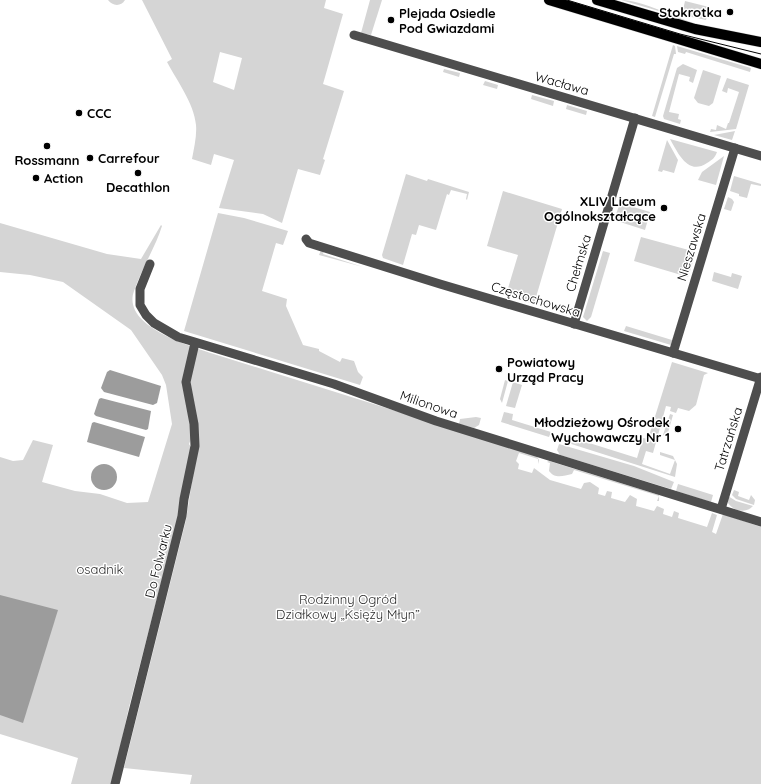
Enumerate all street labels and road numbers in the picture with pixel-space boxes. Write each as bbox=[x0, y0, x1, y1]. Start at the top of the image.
street label: Wacława bbox=[533, 68, 591, 98]
street label: Nieszawska bbox=[673, 211, 709, 283]
street label: Chełmska bbox=[562, 232, 594, 294]
street label: Częstochowska bbox=[489, 278, 583, 320]
street label: Milionowa bbox=[398, 387, 460, 421]
street label: Tatrzańska bbox=[711, 405, 745, 473]
street label: Do Folwarku bbox=[141, 522, 175, 600]

